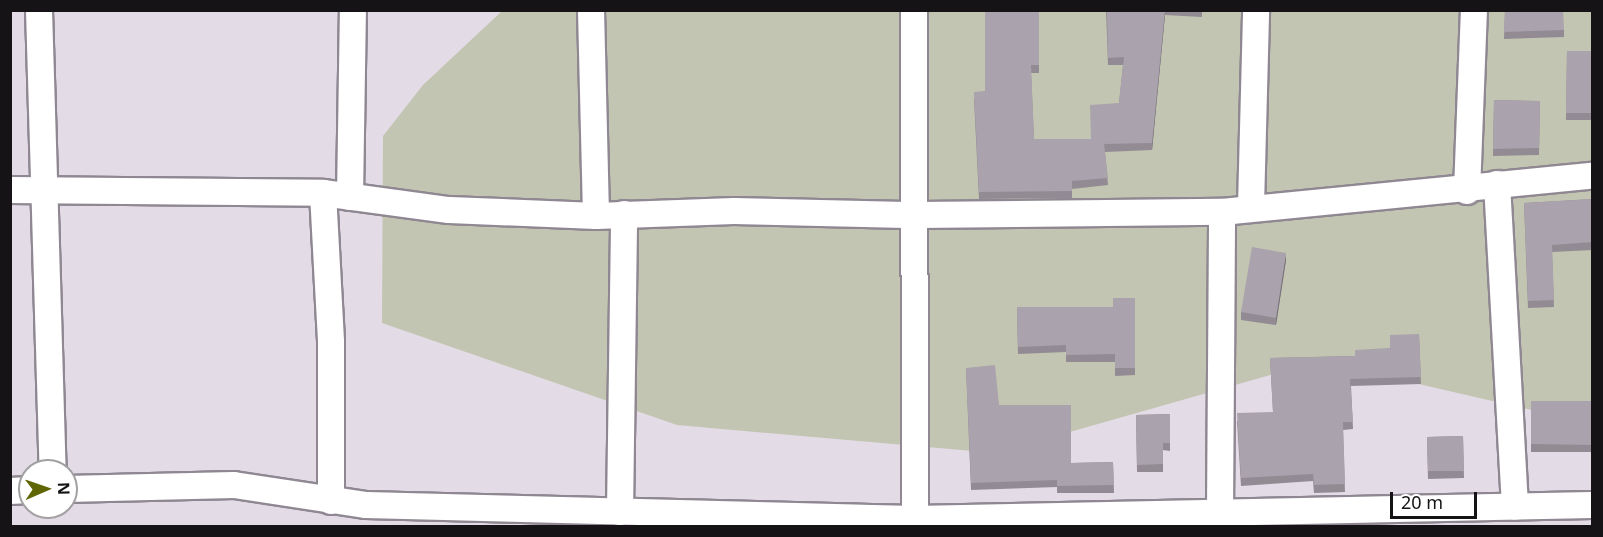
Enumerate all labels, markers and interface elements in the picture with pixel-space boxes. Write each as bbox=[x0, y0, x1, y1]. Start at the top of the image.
north arrow bbox=[18, 459, 78, 519]
scale bar bbox=[1393, 480, 1480, 518]
text: N bbox=[53, 482, 75, 495]
text: 20 m bbox=[1401, 490, 1443, 514]

